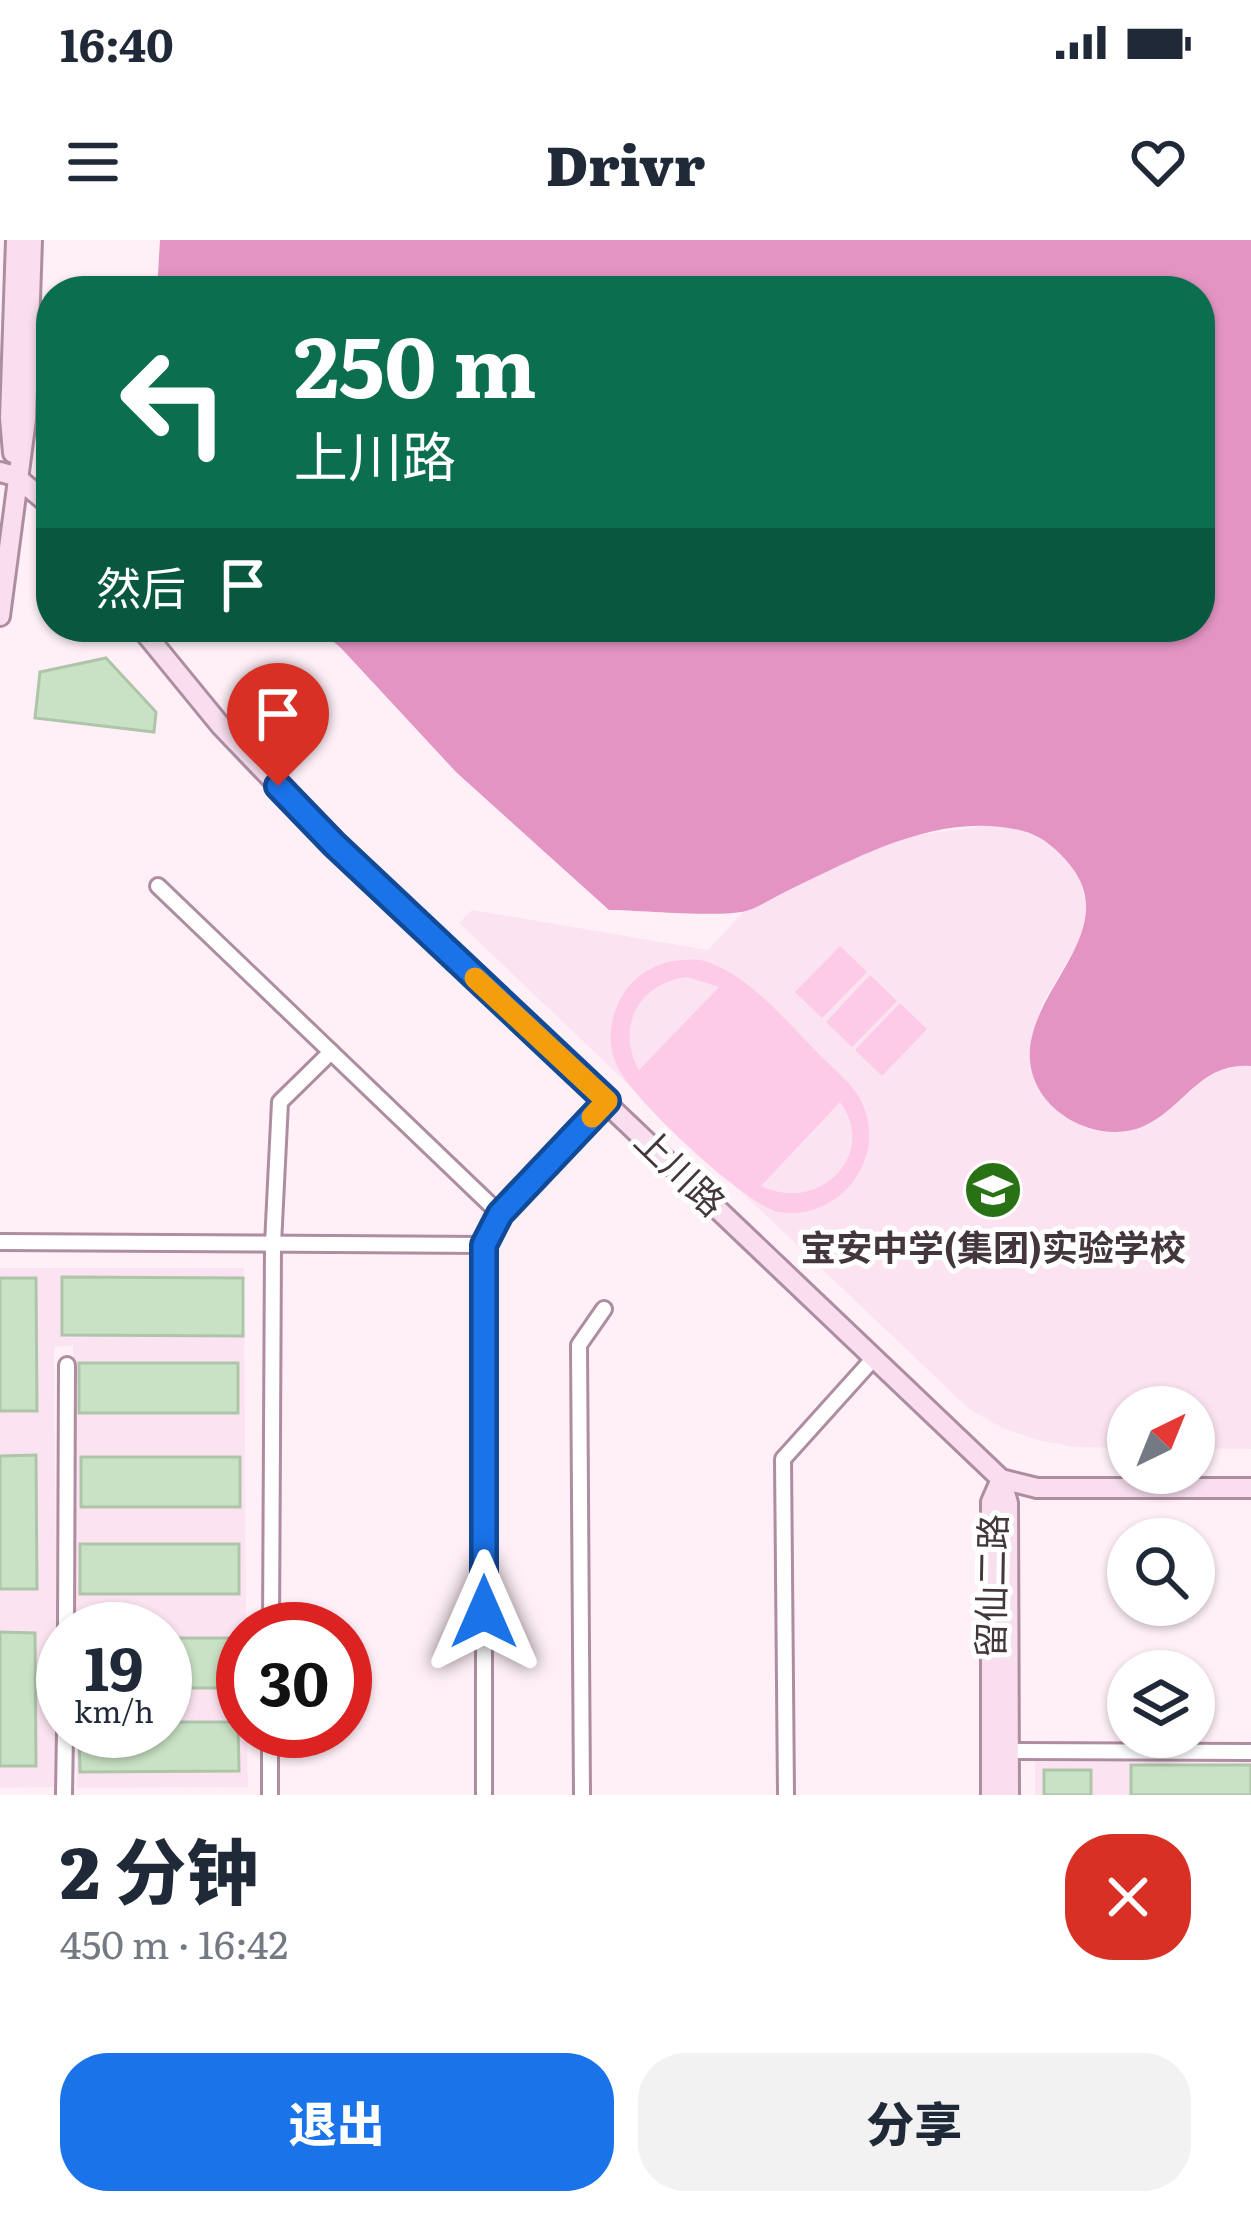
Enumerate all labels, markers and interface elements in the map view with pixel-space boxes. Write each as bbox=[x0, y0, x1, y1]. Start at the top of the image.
text: 16:40 bbox=[60, 9, 174, 76]
text: Drivr bbox=[546, 122, 705, 203]
icon: menu bbox=[60, 129, 126, 195]
icon: heart bbox=[1125, 129, 1191, 195]
text: 250 m bbox=[294, 299, 537, 424]
icon: left bbox=[96, 324, 252, 480]
text: 上川路 bbox=[294, 413, 456, 494]
text: 然后 bbox=[96, 552, 186, 619]
icon: arrive bbox=[210, 552, 276, 618]
pin bbox=[227, 663, 329, 786]
icon: arrive bbox=[245, 681, 311, 747]
street label: 上川路 bbox=[624, 1114, 739, 1227]
school or university icon: 宝安中学(集团)实验学校 bbox=[962, 1159, 1024, 1221]
place label: 宝安中学(集团)实验学校 bbox=[800, 1219, 1186, 1272]
north arrow bbox=[1107, 1386, 1215, 1494]
map controls bbox=[1107, 1386, 1215, 1758]
street label: 留仙二路 bbox=[962, 1513, 1017, 1658]
button: search bbox=[1107, 1518, 1215, 1626]
position arrow bbox=[421, 1549, 547, 1675]
speed limit sign: 30 bbox=[216, 1602, 372, 1758]
text: 19 bbox=[84, 1620, 144, 1709]
button: layers bbox=[1107, 1650, 1215, 1758]
text: km/h bbox=[74, 1688, 154, 1732]
text: 2 分钟 bbox=[60, 1814, 258, 1921]
button: close bbox=[1065, 1834, 1191, 1960]
text: 450 m · 16:42 bbox=[60, 1913, 288, 1971]
button: 退出 bbox=[60, 2053, 614, 2191]
button: 分享 bbox=[638, 2053, 1191, 2191]

